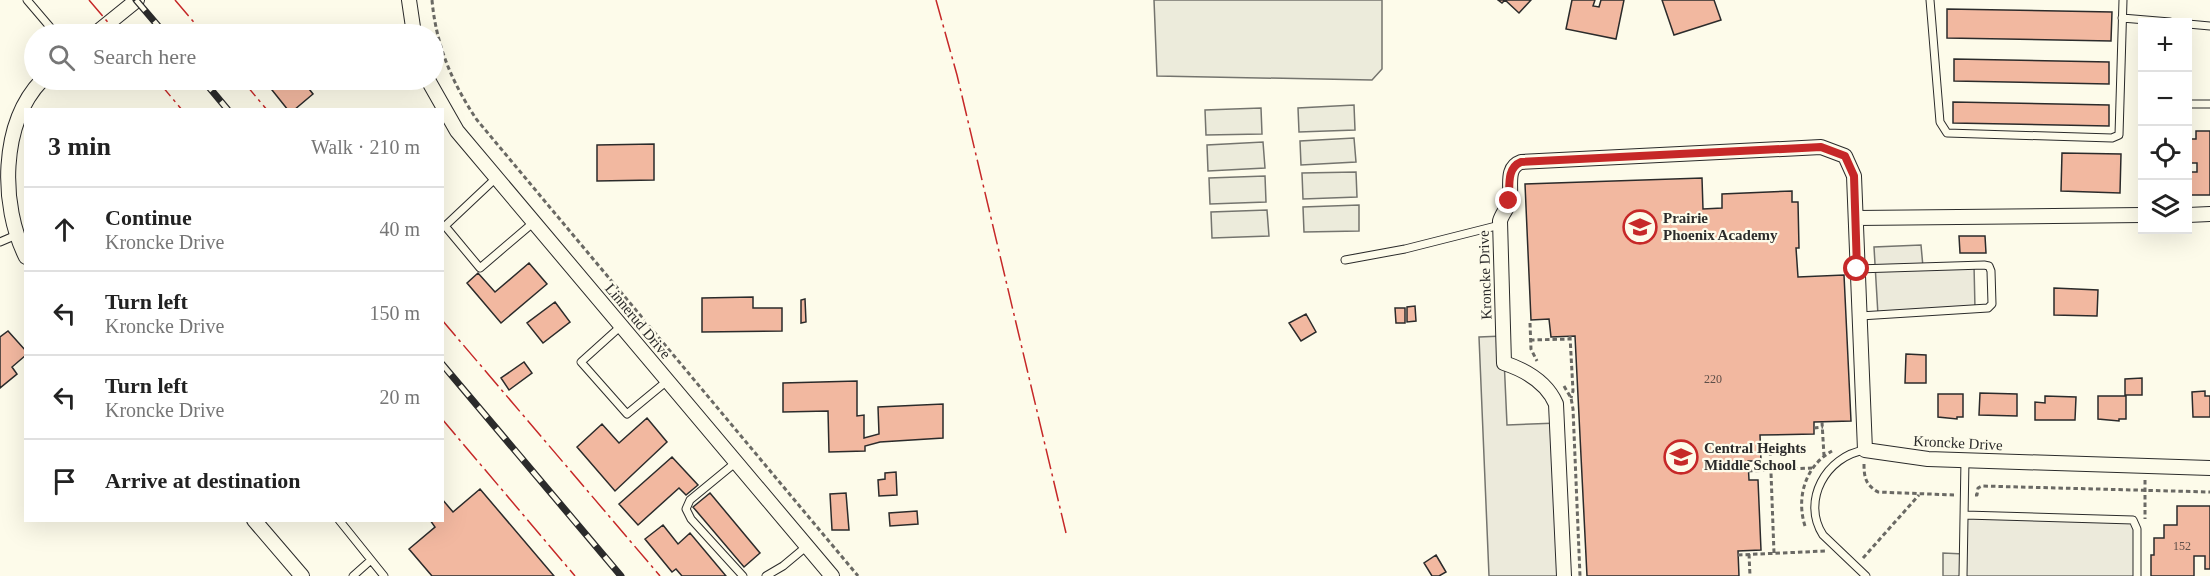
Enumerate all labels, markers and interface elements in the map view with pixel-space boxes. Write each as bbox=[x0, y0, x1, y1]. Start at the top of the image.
map controls bbox=[2138, 18, 2192, 234]
button: + bbox=[2138, 18, 2192, 72]
search box bbox=[24, 24, 444, 90]
icon: search bbox=[45, 41, 78, 74]
text: Search here bbox=[93, 44, 196, 69]
button: − bbox=[2138, 72, 2192, 126]
button: locate bbox=[2138, 126, 2192, 180]
text: 3 min bbox=[48, 132, 111, 161]
text: Walk · 210 m bbox=[311, 136, 420, 158]
button: layers bbox=[2138, 180, 2192, 234]
route end bbox=[1495, 187, 1521, 213]
text: Continue bbox=[105, 205, 192, 230]
school or university icon: Prairie Phoenix Academy bbox=[1622, 209, 1658, 245]
place label: Prairie Phoenix Academy bbox=[1663, 210, 1778, 243]
icon: ahead bbox=[48, 213, 81, 246]
text: 40 m bbox=[379, 218, 420, 240]
street label: Kroncke Drive bbox=[1475, 230, 1495, 320]
text: Kroncke Drive bbox=[105, 231, 224, 253]
route start bbox=[1843, 255, 1869, 281]
street label: Linnerud Drive bbox=[602, 280, 674, 362]
text: Turn left bbox=[105, 289, 188, 314]
icon: left bbox=[48, 297, 81, 330]
text: 150 m bbox=[369, 302, 420, 324]
text: Kroncke Drive bbox=[105, 315, 224, 337]
house number: 220 bbox=[1704, 372, 1722, 386]
text: Turn left bbox=[105, 373, 188, 398]
icon: left bbox=[48, 381, 81, 414]
text: 20 m bbox=[379, 386, 420, 408]
text: Kroncke Drive bbox=[105, 399, 224, 421]
street label: Kroncke Drive bbox=[1913, 433, 2003, 453]
school or university icon: Central Heights Middle School bbox=[1663, 439, 1699, 475]
place label: Central Heights Middle School bbox=[1704, 440, 1806, 473]
icon: arrive bbox=[48, 465, 81, 498]
text: Arrive at destination bbox=[105, 468, 301, 493]
house number: 152 bbox=[2173, 539, 2191, 553]

